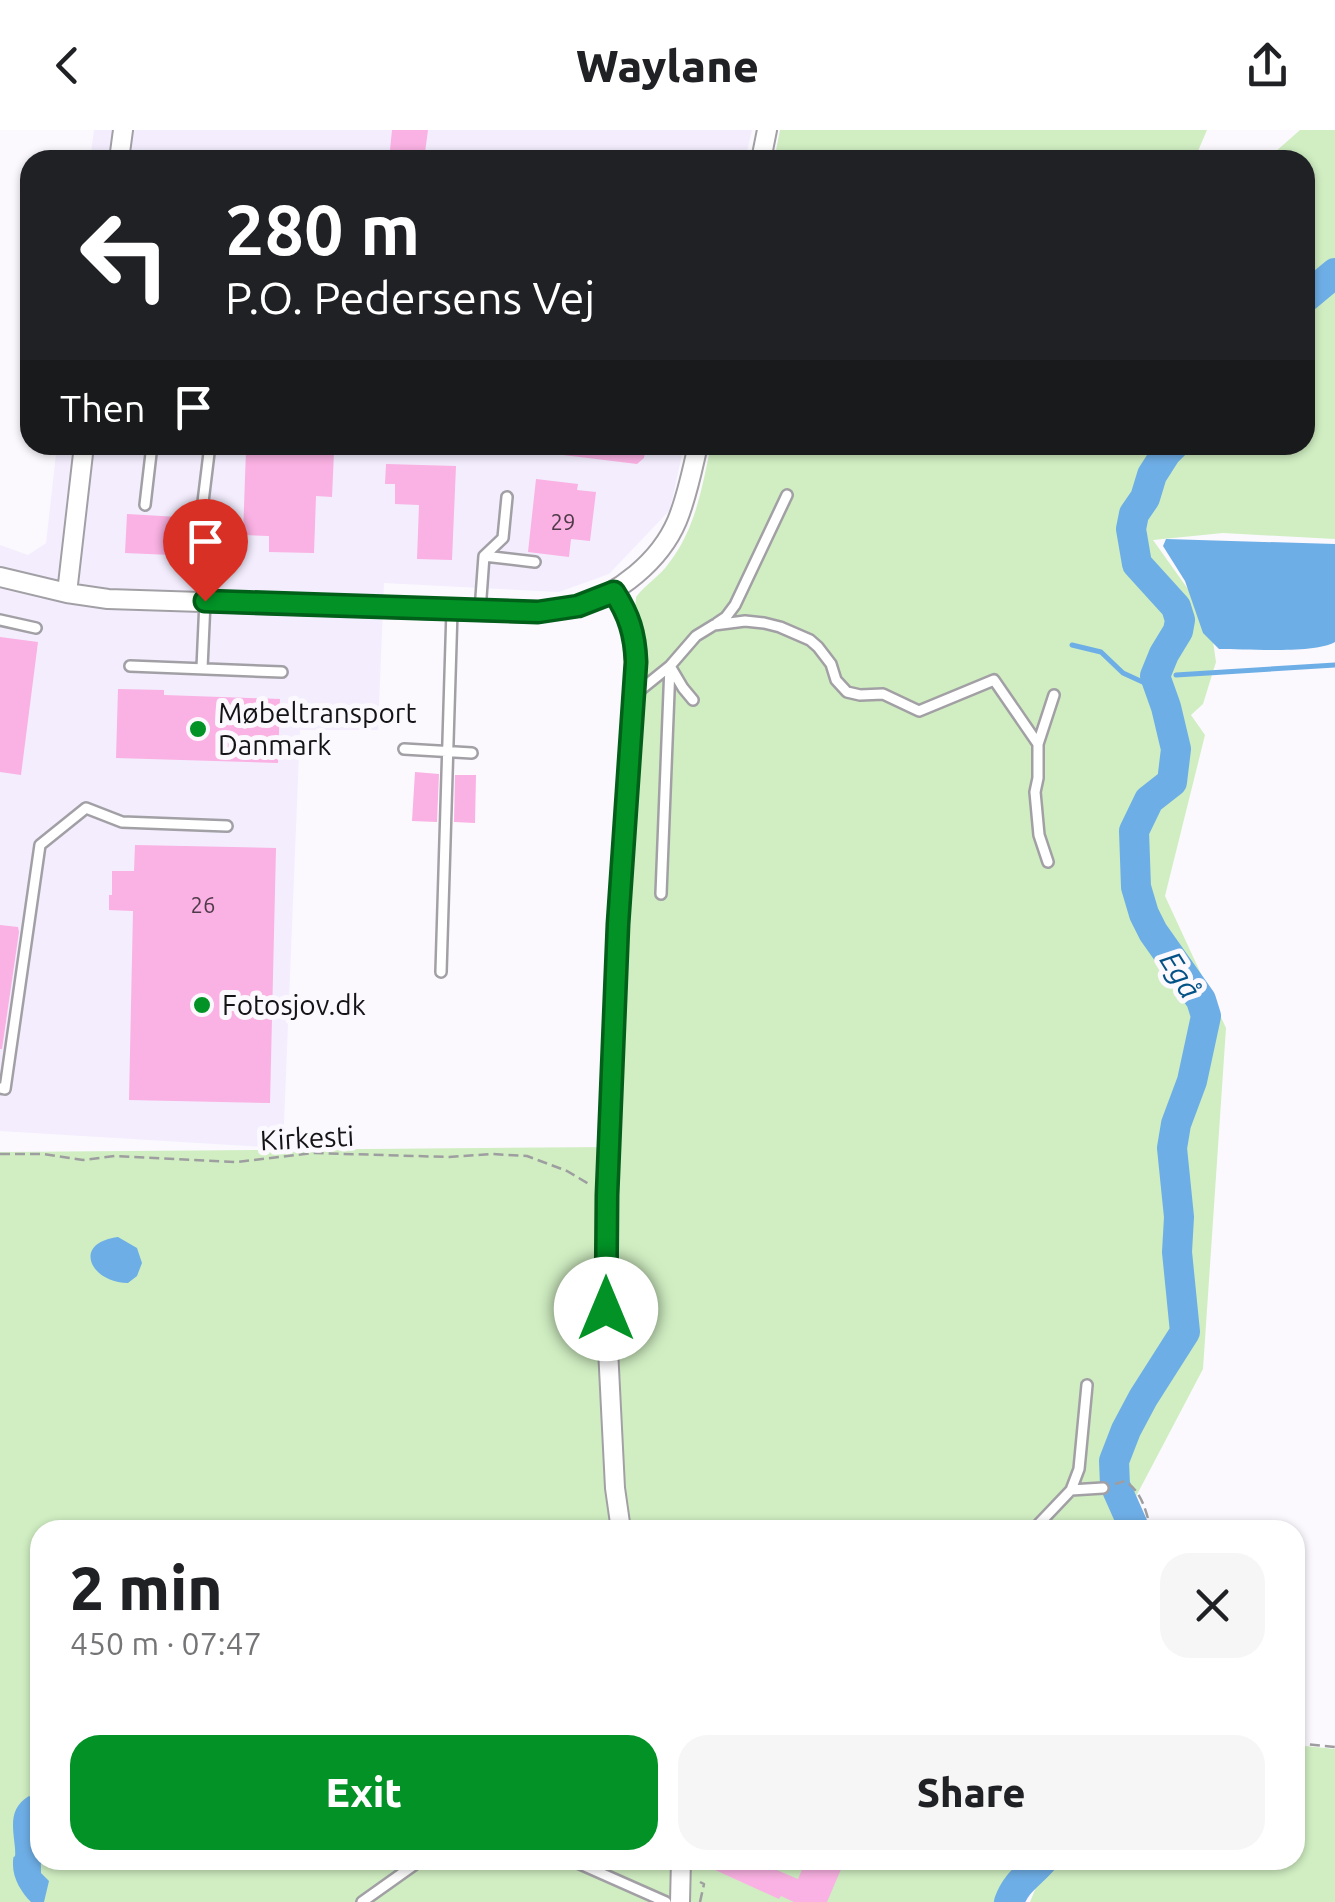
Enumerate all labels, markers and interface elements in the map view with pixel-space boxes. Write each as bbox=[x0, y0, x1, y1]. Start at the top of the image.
icon: back bbox=[40, 38, 95, 93]
icon: share bbox=[1240, 38, 1295, 93]
text: Waylane bbox=[576, 40, 759, 91]
icon: left bbox=[60, 190, 190, 320]
text: 280 m bbox=[225, 190, 420, 268]
text: P.O. Pedersens Vej bbox=[225, 272, 595, 323]
icon: arrive bbox=[166, 380, 221, 435]
text: Then bbox=[60, 387, 146, 429]
pin bbox=[163, 499, 248, 602]
house number: 29 bbox=[551, 509, 575, 534]
icon: arrive bbox=[178, 514, 233, 569]
place label: Møbeltransport Danmark bbox=[218, 697, 416, 760]
marker: Møbeltransport Danmark bbox=[187, 718, 209, 740]
house number: 26 bbox=[191, 892, 215, 917]
water label: Egå bbox=[1154, 945, 1208, 1004]
place label: Fotosjov.dk bbox=[222, 989, 366, 1020]
marker: Fotosjov.dk bbox=[191, 994, 213, 1016]
street label: Kirkesti bbox=[259, 1120, 355, 1155]
position arrow bbox=[554, 1257, 658, 1361]
button: close bbox=[1160, 1553, 1265, 1658]
text: 2 min bbox=[70, 1554, 223, 1621]
text: 450 m · 07:47 bbox=[70, 1625, 262, 1661]
button: Exit bbox=[70, 1735, 658, 1850]
button: Share bbox=[678, 1735, 1265, 1850]

